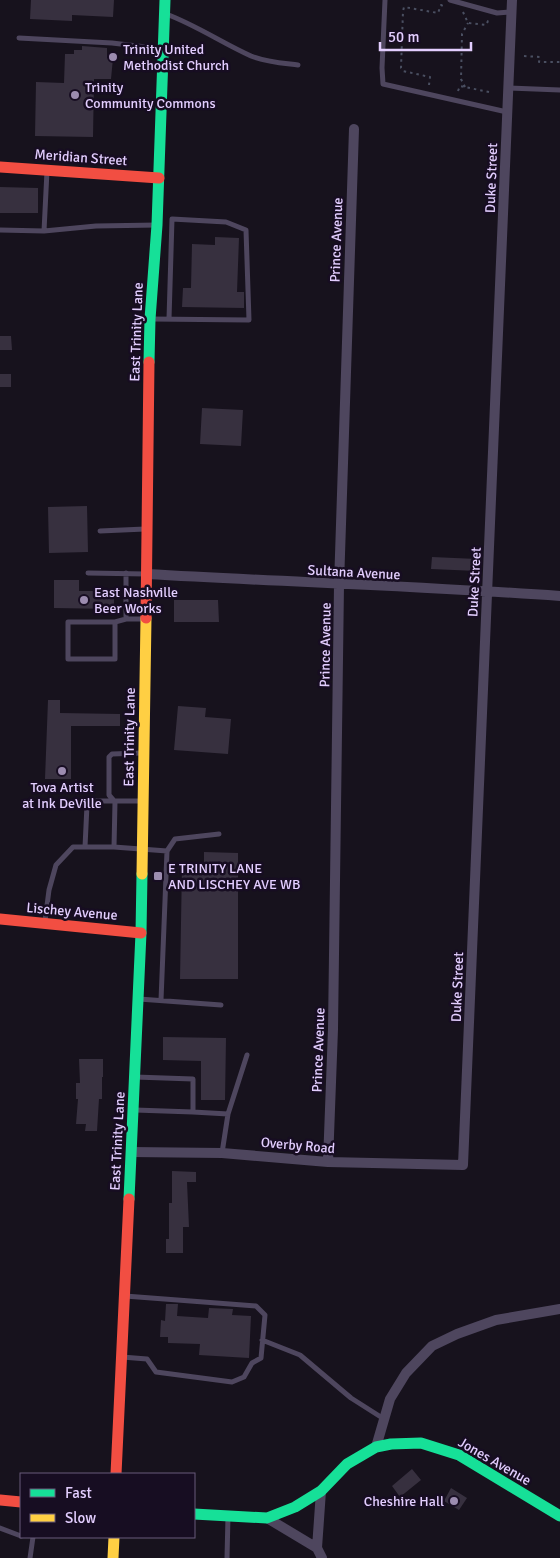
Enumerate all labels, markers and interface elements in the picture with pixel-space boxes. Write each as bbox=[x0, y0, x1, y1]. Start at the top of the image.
scale bar bbox=[380, 20, 471, 52]
text: 50 m bbox=[388, 28, 419, 46]
place label: Trinity United Methodist Church bbox=[123, 41, 229, 74]
marker: Trinity United Methodist Church bbox=[107, 51, 119, 63]
place label: Trinity Community Commons bbox=[85, 79, 216, 112]
marker: Trinity Community Commons bbox=[69, 89, 81, 101]
street label: Duke Street bbox=[482, 143, 501, 213]
street label: Meridian Street bbox=[34, 146, 128, 169]
street label: Prince Avenue bbox=[327, 197, 346, 283]
street label: East Trinity Lane bbox=[126, 282, 147, 382]
street label: Duke Street bbox=[464, 547, 485, 617]
street label: Sultana Avenue bbox=[307, 562, 401, 583]
place label: East Nashville Beer Works bbox=[94, 584, 178, 617]
marker: East Nashville Beer Works bbox=[78, 594, 90, 606]
street label: Prince Avenue bbox=[316, 602, 335, 688]
street label: East Trinity Lane bbox=[120, 687, 139, 787]
marker: Tova Artist at Ink DeVille bbox=[56, 765, 68, 777]
place label: Tova Artist at Ink DeVille bbox=[22, 779, 102, 812]
place label: E TRINITY LANE AND LISCHEY AVE WB bbox=[168, 860, 300, 893]
marker: E TRINITY LANE AND LISCHEY AVE WB bbox=[152, 870, 164, 882]
street label: Lischey Avenue bbox=[26, 899, 118, 924]
street label: Duke Street bbox=[448, 952, 467, 1022]
street label: Prince Avenue bbox=[309, 1007, 328, 1093]
street label: East Trinity Lane bbox=[106, 1091, 129, 1191]
street label: Overby Road bbox=[260, 1134, 336, 1157]
street label: Jones Avenue bbox=[455, 1434, 534, 1489]
legend bbox=[20, 1473, 195, 1538]
text: Fast bbox=[65, 1484, 92, 1502]
place label: Cheshire Hall bbox=[364, 1493, 444, 1510]
marker: Cheshire Hall bbox=[448, 1495, 460, 1507]
text: Slow bbox=[65, 1509, 96, 1527]

